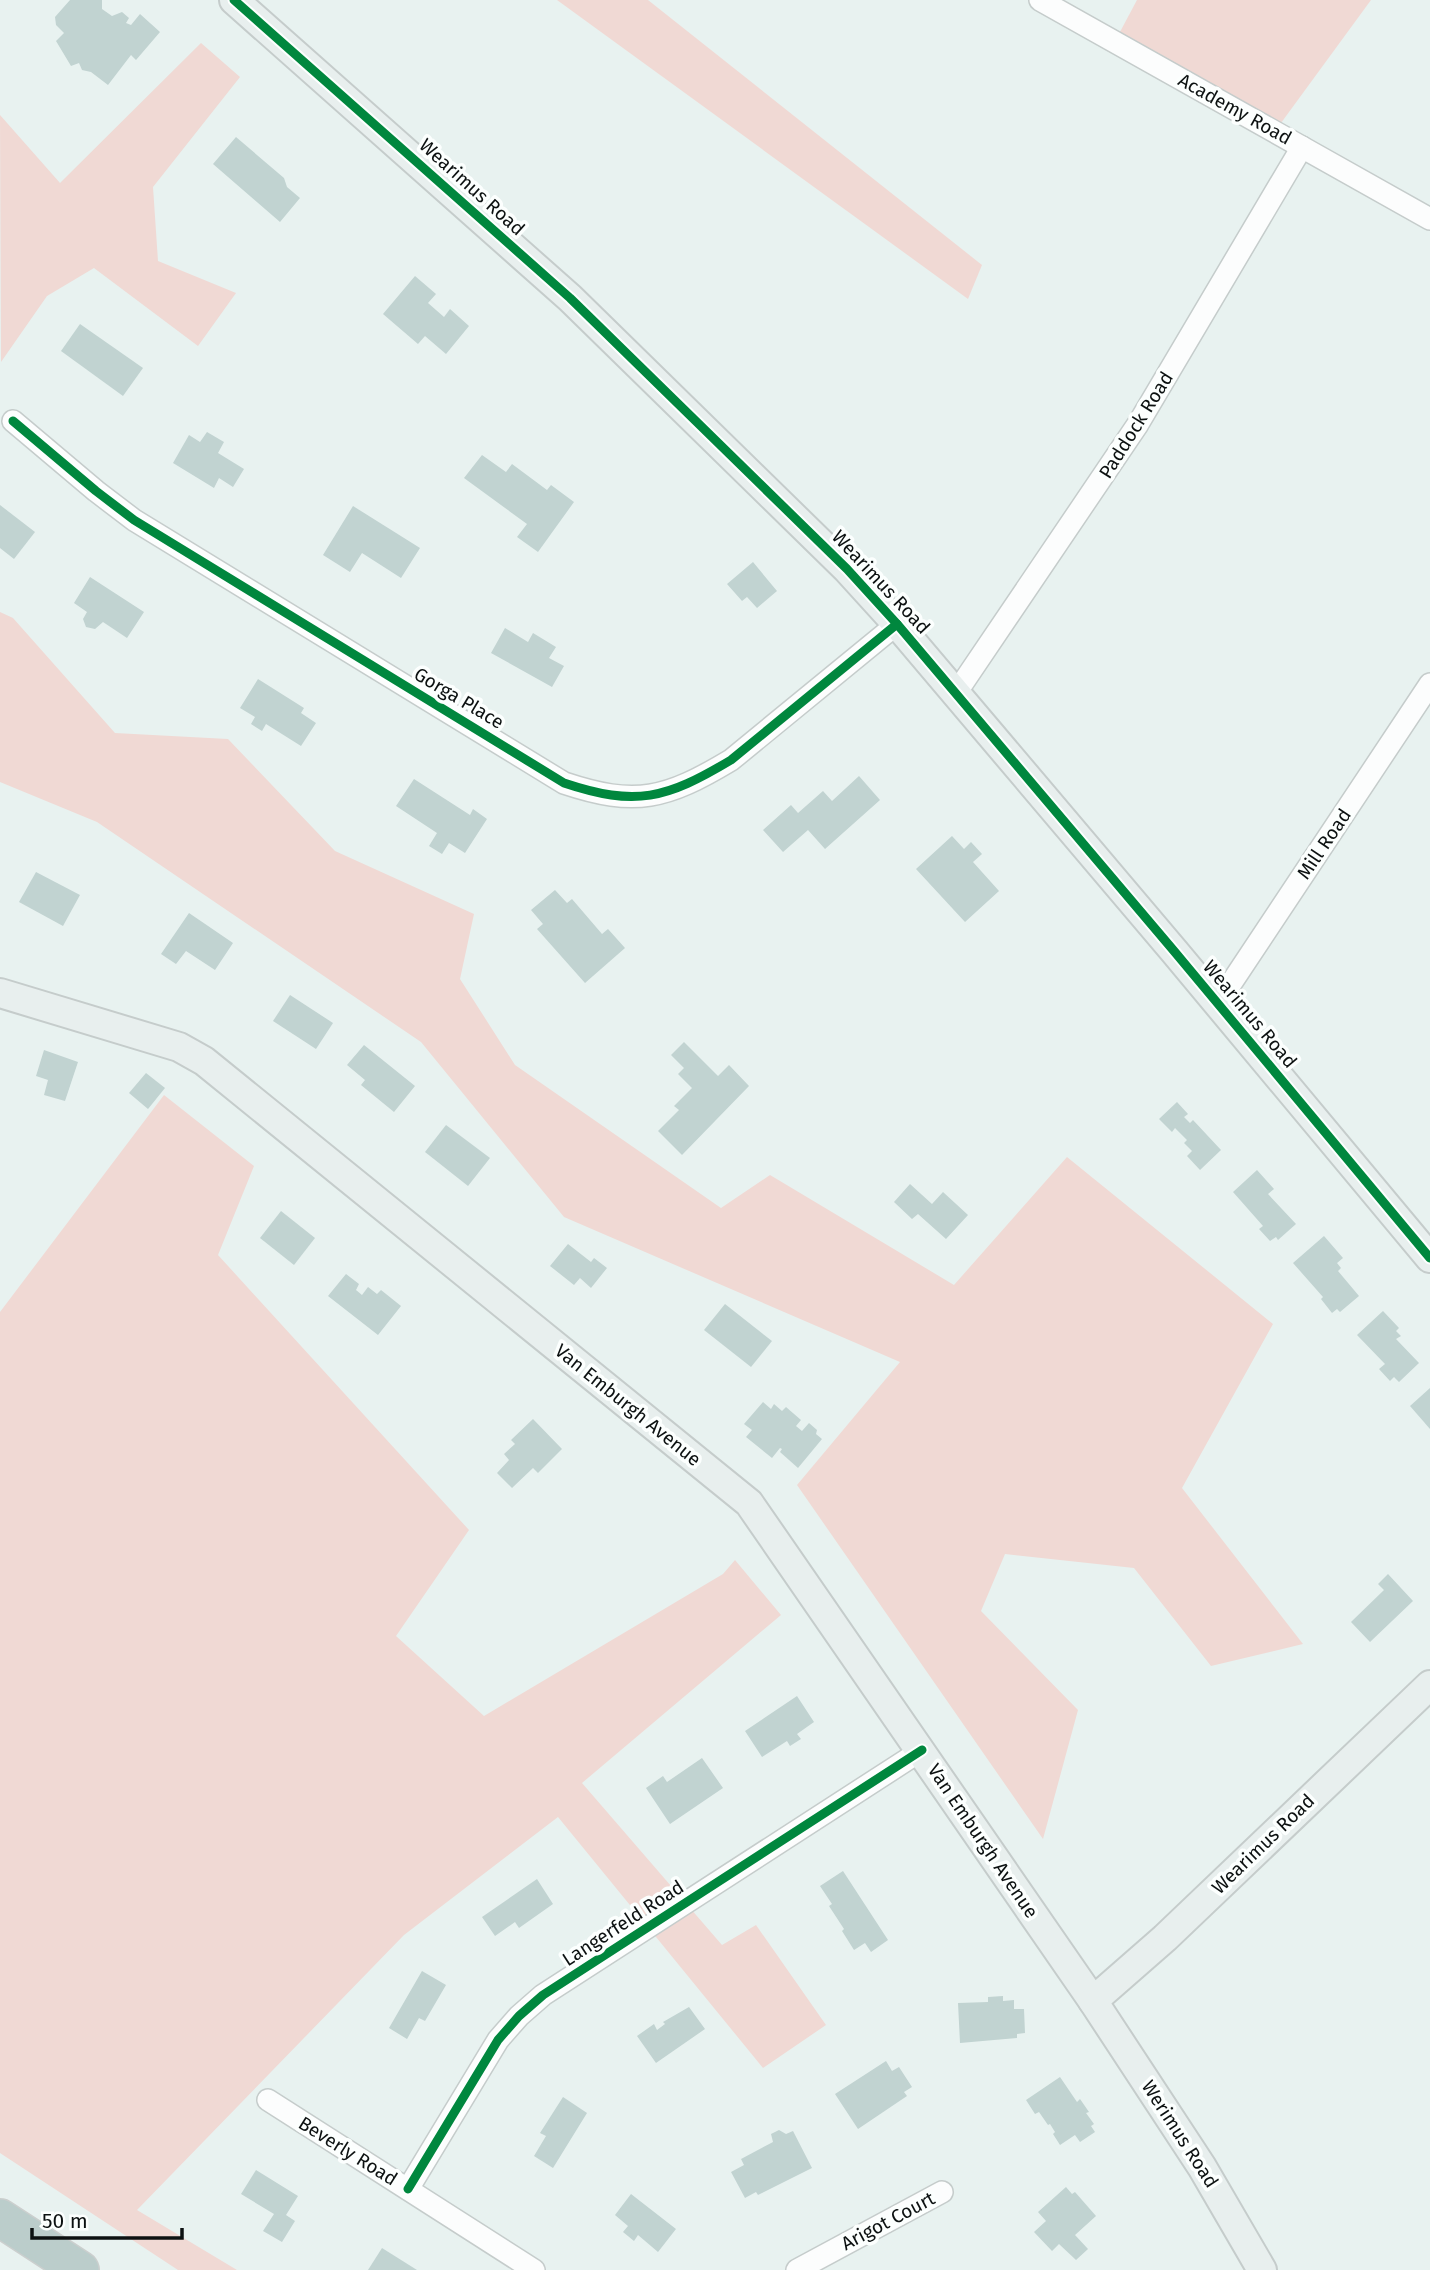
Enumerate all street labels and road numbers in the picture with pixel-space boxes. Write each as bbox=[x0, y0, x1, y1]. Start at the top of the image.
street label: Academy Road bbox=[1174, 68, 1296, 150]
street label: Wearimus Road bbox=[415, 134, 529, 240]
street label: Paddock Road bbox=[1094, 367, 1178, 483]
street label: Wearimus Road bbox=[827, 525, 935, 639]
street label: Gorga Place bbox=[410, 662, 508, 734]
street label: Mill Road bbox=[1292, 804, 1356, 884]
street label: Wearimus Road bbox=[1198, 955, 1302, 1073]
street label: Van Emburgh Avenue bbox=[550, 1339, 706, 1471]
street label: Van Emburgh Avenue bbox=[923, 1760, 1043, 1922]
street label: Wearimus Road bbox=[1207, 1789, 1319, 1899]
street label: Langerfeld Road bbox=[558, 1875, 688, 1971]
street label: Werimus Road bbox=[1137, 2076, 1223, 2192]
street label: Beverly Road bbox=[294, 2111, 402, 2191]
street label: Arigot Court bbox=[837, 2187, 939, 2255]

